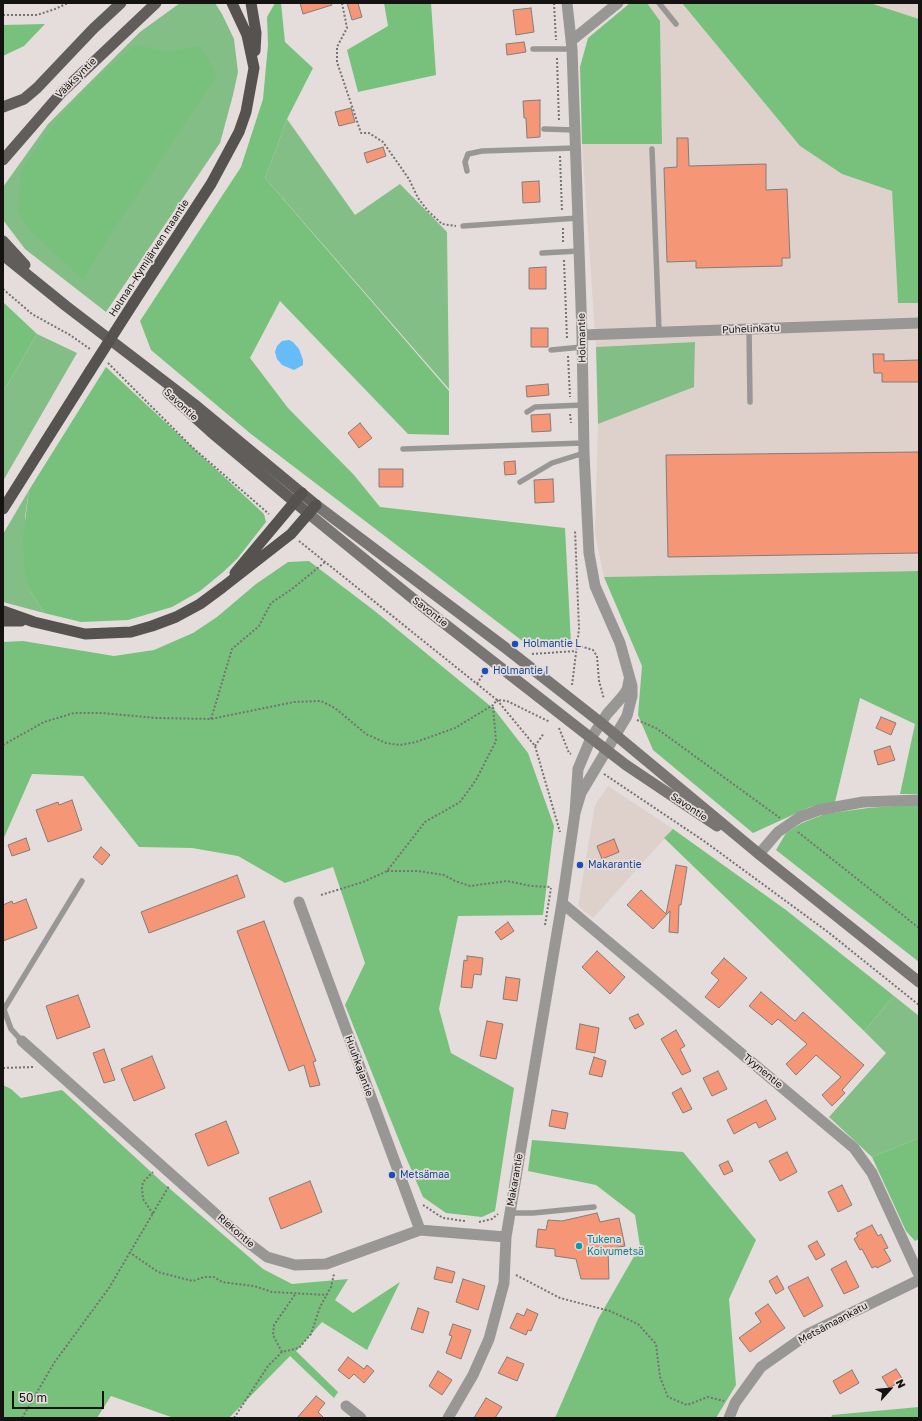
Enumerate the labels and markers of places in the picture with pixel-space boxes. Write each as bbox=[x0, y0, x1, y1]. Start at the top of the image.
place label: Holmantie L bbox=[523, 638, 581, 650]
marker: Holmantie L bbox=[510, 639, 520, 649]
place label: Holmantie I bbox=[493, 665, 548, 677]
marker: Holmantie I bbox=[480, 666, 490, 676]
place label: Makarantie bbox=[588, 859, 641, 871]
marker: Makarantie bbox=[575, 860, 585, 870]
place label: Metsämaa bbox=[400, 1169, 449, 1181]
marker: Metsämaa bbox=[387, 1170, 397, 1180]
place label: Tukena Koivumetsä bbox=[587, 1234, 644, 1258]
marker: Tukena Koivumetsä bbox=[574, 1241, 584, 1251]

